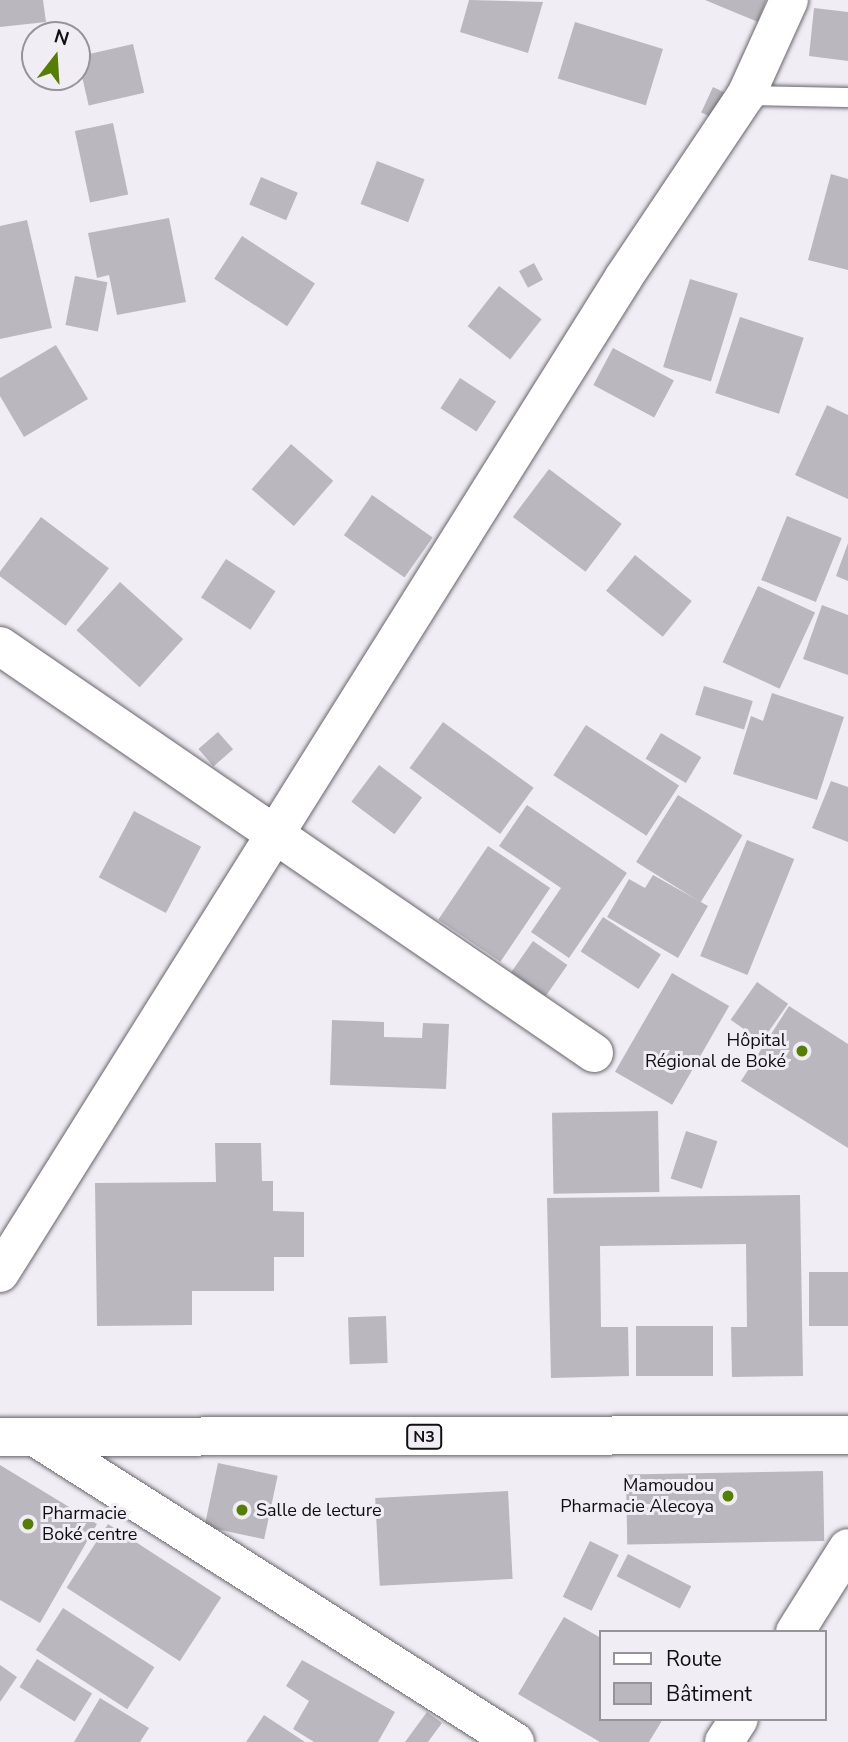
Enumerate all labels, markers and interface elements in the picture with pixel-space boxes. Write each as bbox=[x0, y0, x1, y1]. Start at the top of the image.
north arrow bbox=[21, 21, 91, 91]
text: N bbox=[51, 23, 72, 52]
place label: Hôpital Régional de Boké bbox=[645, 1030, 786, 1072]
marker: Hôpital Régional de Boké bbox=[792, 1041, 812, 1061]
road number: N3 bbox=[405, 1424, 443, 1450]
place label: Mamoudou Pharmacie Alecoya bbox=[560, 1475, 714, 1518]
marker: Mamoudou Pharmacie Alecoya bbox=[720, 1488, 736, 1504]
place label: Salle de lecture bbox=[256, 1499, 382, 1521]
marker: Salle de lecture bbox=[234, 1502, 250, 1518]
place label: Pharmacie Boké centre bbox=[42, 1503, 137, 1546]
marker: Pharmacie Boké centre bbox=[20, 1516, 36, 1532]
legend bbox=[600, 1630, 827, 1721]
text: Route bbox=[666, 1645, 722, 1673]
text: Bâtiment bbox=[666, 1680, 752, 1708]

